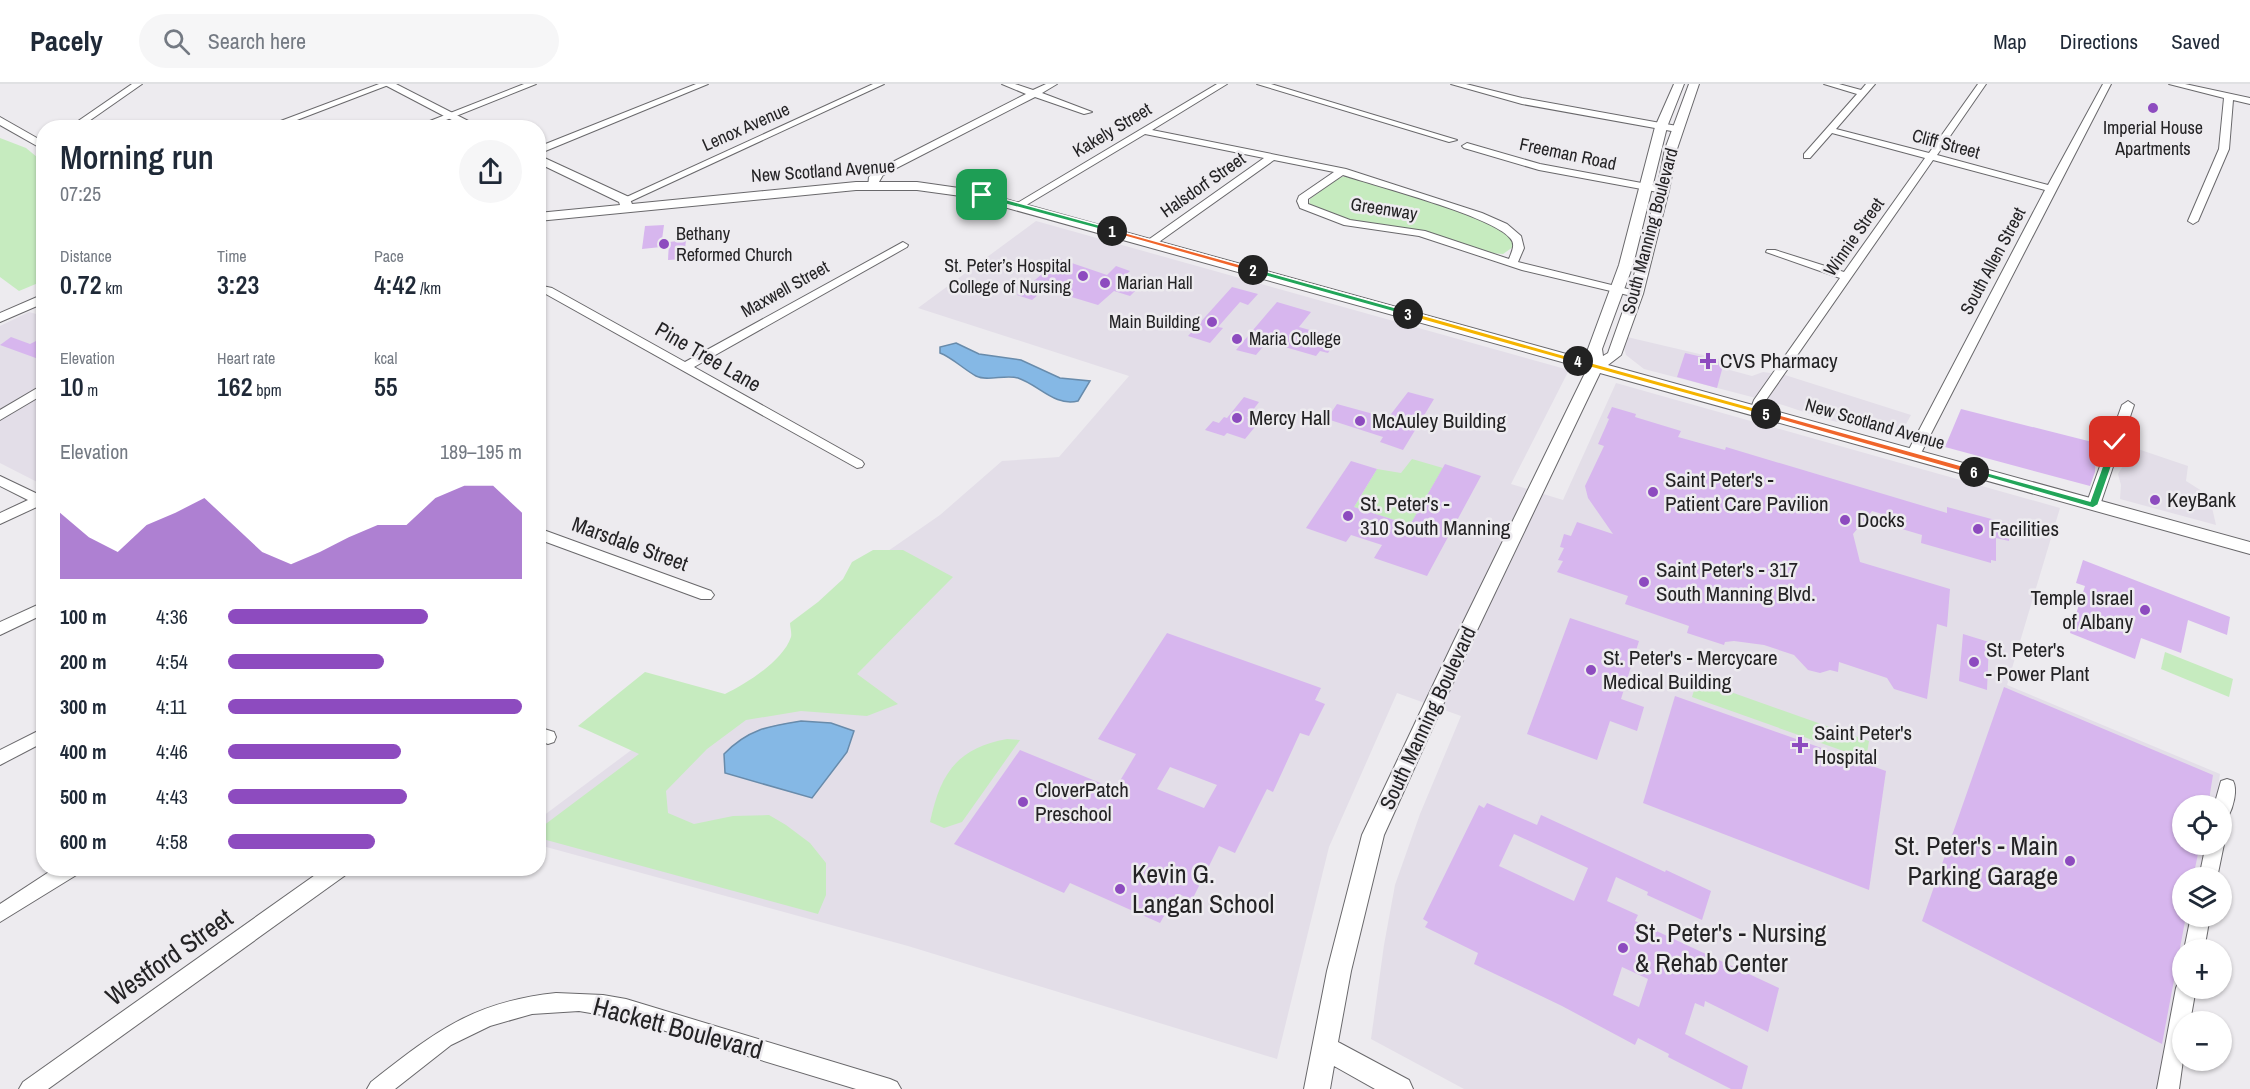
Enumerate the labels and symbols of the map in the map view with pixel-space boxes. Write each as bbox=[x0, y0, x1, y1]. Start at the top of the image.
street label: Lenox Avenue bbox=[698, 96, 794, 157]
street label: Kakely Street bbox=[1068, 96, 1156, 163]
marker: Imperial House Apartments bbox=[2146, 101, 2160, 115]
place label: Imperial House Apartments bbox=[2103, 115, 2203, 161]
street label: Cliff Street bbox=[1909, 122, 1983, 165]
street label: Freeman Road bbox=[1517, 131, 1619, 176]
street label: South Manning Boulevard bbox=[1615, 145, 1684, 317]
street label: Halsdorf Street bbox=[1155, 146, 1250, 223]
street label: New Scotland Avenue bbox=[750, 153, 896, 188]
pin bbox=[956, 169, 1007, 220]
street label: Greenway bbox=[1349, 191, 1420, 226]
street label: Winnie Street bbox=[1817, 193, 1890, 281]
street label: South Allen Street bbox=[1954, 203, 2031, 319]
pin: 1 bbox=[1097, 216, 1127, 246]
place label: Bethany Reformed Church bbox=[676, 221, 792, 267]
marker: Bethany Reformed Church bbox=[657, 237, 671, 251]
place label: St. Peter’s Hospital College of Nursing bbox=[944, 253, 1072, 299]
street label: Maxwell Street bbox=[736, 254, 833, 323]
pin: 2 bbox=[1238, 255, 1268, 285]
marker: St. Peter’s Hospital College of Nursing bbox=[1076, 269, 1090, 283]
place label: Marian Hall bbox=[1117, 270, 1192, 295]
marker: Marian Hall bbox=[1098, 276, 1112, 290]
pin: 3 bbox=[1393, 299, 1423, 329]
place label: Main Building bbox=[1109, 309, 1201, 334]
street label: Pine Tree Lane bbox=[650, 315, 767, 399]
marker: Main Building bbox=[1205, 315, 1219, 329]
place label: Maria College bbox=[1249, 326, 1341, 351]
marker: Maria College bbox=[1230, 332, 1244, 346]
pin: 4 bbox=[1563, 346, 1593, 376]
place label: CVS Pharmacy bbox=[1720, 346, 1838, 375]
marker: CVS Pharmacy bbox=[1701, 354, 1715, 368]
street label: New Scotland Avenue bbox=[1802, 392, 1948, 455]
pin: 5 bbox=[1751, 399, 1781, 429]
place label: Mercy Hall bbox=[1249, 403, 1330, 432]
place label: McAuley Building bbox=[1372, 406, 1506, 435]
marker: Mercy Hall bbox=[1230, 411, 1244, 425]
marker: McAuley Building bbox=[1353, 414, 1367, 428]
pin bbox=[2089, 416, 2140, 467]
pin: 6 bbox=[1959, 457, 1989, 487]
place label: Saint Peter's - Patient Care Pavilion bbox=[1665, 465, 1829, 518]
marker: Saint Peter's - Patient Care Pavilion bbox=[1646, 485, 1660, 499]
place label: KeyBank bbox=[2167, 485, 2236, 514]
place label: St. Peter's - 310 South Manning bbox=[1360, 489, 1511, 542]
marker: KeyBank bbox=[2148, 493, 2162, 507]
place label: Docks bbox=[1857, 505, 1905, 534]
street label: Marsdale Street bbox=[568, 509, 692, 578]
marker: St. Peter's - 310 South Manning bbox=[1341, 509, 1355, 523]
marker: Docks bbox=[1838, 513, 1852, 527]
place label: Facilities bbox=[1990, 514, 2059, 543]
marker: Facilities bbox=[1971, 522, 1985, 536]
place label: Saint Peter's - 317 South Manning Blvd. bbox=[1656, 555, 1816, 608]
marker: Saint Peter's - 317 South Manning Blvd. bbox=[1637, 575, 1651, 589]
place label: Temple Israel of Albany bbox=[2031, 583, 2133, 636]
marker: Temple Israel of Albany bbox=[2138, 603, 2152, 617]
street label: South Manning Boulevard bbox=[1372, 621, 1483, 814]
place label: St. Peter's - Power Plant bbox=[1986, 635, 2090, 688]
place label: St. Peter's - Mercycare Medical Building bbox=[1603, 643, 1778, 696]
marker: St. Peter's - Power Plant bbox=[1967, 655, 1981, 669]
marker: St. Peter's - Mercycare Medical Building bbox=[1584, 663, 1598, 677]
place label: Saint Peter's Hospital bbox=[1814, 718, 1912, 771]
marker: Saint Peter's Hospital bbox=[1791, 736, 1809, 754]
place label: CloverPatch Preschool bbox=[1035, 775, 1129, 828]
marker: CloverPatch Preschool bbox=[1016, 795, 1030, 809]
place label: St. Peter's - Main Parking Garage bbox=[1894, 828, 2058, 893]
marker: St. Peter's - Main Parking Garage bbox=[2063, 854, 2077, 868]
place label: Kevin G. Langan School bbox=[1132, 856, 1274, 921]
marker: Kevin G. Langan School bbox=[1113, 882, 1127, 896]
street label: Westford Street bbox=[98, 900, 239, 1013]
place label: St. Peter's - Nursing & Rehab Center bbox=[1635, 915, 1826, 980]
marker: St. Peter's - Nursing & Rehab Center bbox=[1616, 941, 1630, 955]
street label: Hackett Boulevard bbox=[589, 988, 767, 1067]

